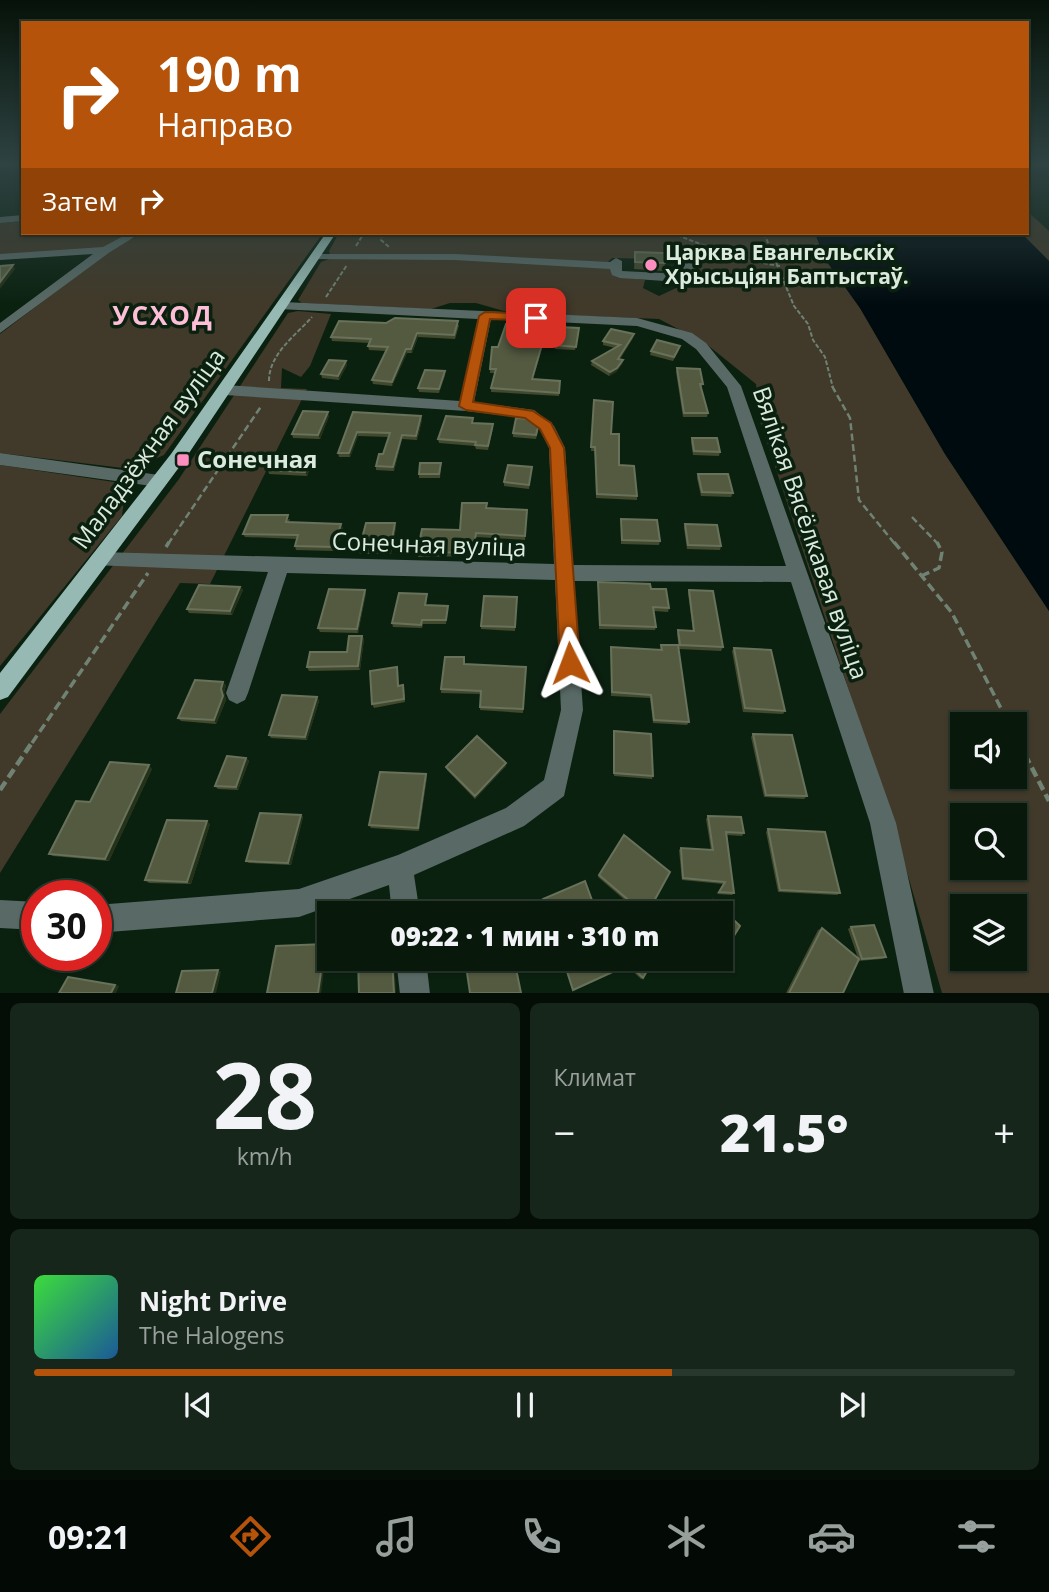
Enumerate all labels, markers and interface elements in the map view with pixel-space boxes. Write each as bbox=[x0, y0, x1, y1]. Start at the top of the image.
text: 190 m bbox=[157, 40, 302, 106]
icon: right bbox=[42, 49, 133, 140]
text: Направо bbox=[157, 103, 293, 146]
icon: right bbox=[132, 182, 170, 220]
text: Затем bbox=[42, 183, 118, 219]
place label: Царква Евангельскіх Хрысьціян Баптыстаў. bbox=[665, 238, 909, 290]
marker: Царква Евангельскіх Хрысьціян Баптыстаў. bbox=[643, 257, 659, 273]
pin bbox=[506, 288, 566, 348]
district label: УСХОД bbox=[112, 297, 214, 333]
icon: arrive bbox=[517, 299, 555, 337]
street label: Маладзёжная вуліца bbox=[64, 341, 232, 555]
street label: Вялікая Вясёлкавая вуліца bbox=[746, 382, 877, 683]
place label: Сонечная bbox=[197, 442, 318, 475]
marker: Сонечная bbox=[175, 452, 191, 468]
street label: Сонечная вуліца bbox=[331, 524, 527, 563]
position arrow bbox=[533, 626, 607, 700]
map controls bbox=[950, 712, 1027, 971]
button: sound bbox=[950, 712, 1027, 789]
button: search bbox=[950, 803, 1027, 880]
speed limit sign: 30 bbox=[21, 880, 112, 971]
button: layers bbox=[950, 894, 1027, 971]
text: 09:22 · 1 мин · 310 m bbox=[390, 918, 660, 954]
text: 28 bbox=[213, 1032, 317, 1156]
text: Климат bbox=[554, 1061, 636, 1093]
text: 21.5° bbox=[720, 1096, 848, 1167]
text: − bbox=[554, 1106, 575, 1158]
text: + bbox=[993, 1106, 1015, 1158]
text: km/h bbox=[237, 1140, 293, 1172]
text: Night Drive bbox=[139, 1283, 287, 1319]
text: The Halogens bbox=[139, 1319, 285, 1351]
icon: previous bbox=[179, 1386, 217, 1424]
icon: pause bbox=[506, 1386, 544, 1424]
icon: next bbox=[833, 1386, 871, 1424]
icon: directions bbox=[226, 1512, 275, 1561]
icon: music bbox=[372, 1512, 421, 1561]
icon: phone bbox=[517, 1512, 566, 1561]
icon: climate bbox=[662, 1512, 711, 1561]
icon: car bbox=[807, 1512, 856, 1561]
icon: filters bbox=[952, 1512, 1001, 1561]
text: 09:21 bbox=[48, 1515, 130, 1558]

